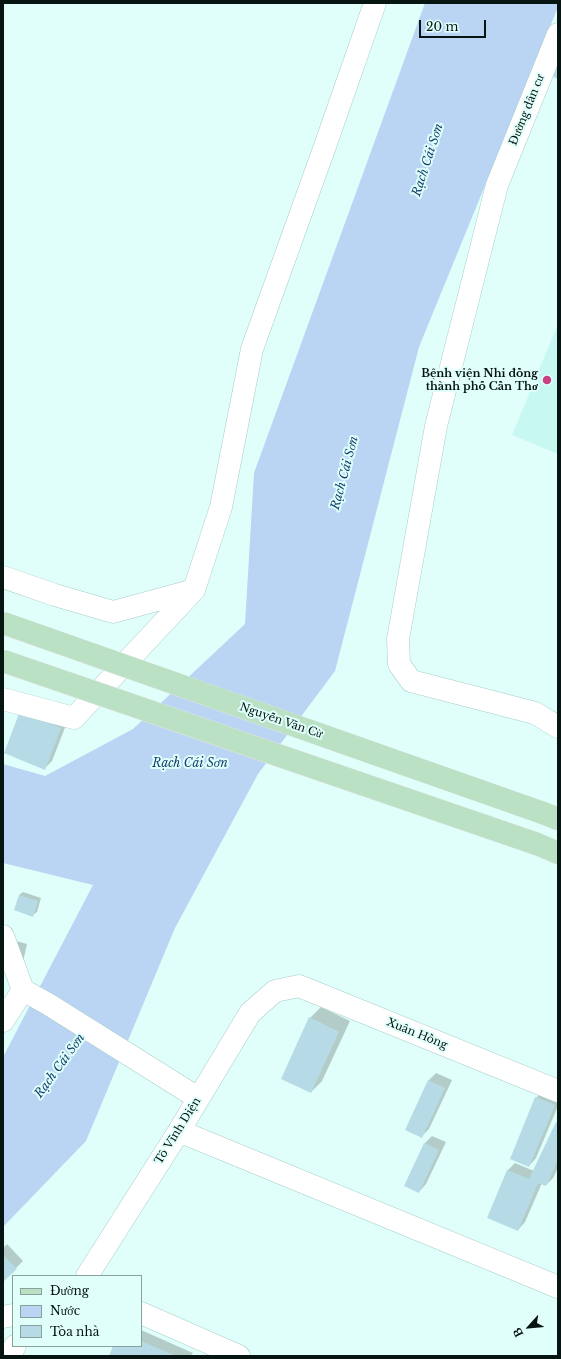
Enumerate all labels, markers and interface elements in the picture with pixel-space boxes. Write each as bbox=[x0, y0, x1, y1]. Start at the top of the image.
scale bar bbox=[421, 12, 488, 38]
text: 20 m bbox=[426, 19, 458, 34]
street label: Đường dân cư bbox=[507, 73, 547, 147]
water label: Rạch Cái Sơn bbox=[409, 122, 447, 198]
place label: Bệnh viện Nhi đồng thành phố Cần Thơ bbox=[421, 367, 538, 393]
marker: Bệnh viện Nhi đồng thành phố Cần Thơ bbox=[541, 374, 553, 386]
water label: Rạch Cái Sơn bbox=[328, 435, 362, 511]
street label: Nguyễn Văn Cừ bbox=[238, 701, 324, 741]
water label: Rạch Cái Sơn bbox=[152, 757, 228, 771]
street label: Xuân Hồng bbox=[385, 1016, 449, 1052]
water label: Rạch Cái Sơn bbox=[32, 1031, 88, 1101]
street label: Tô Vĩnh Diện bbox=[152, 1095, 204, 1167]
legend bbox=[12, 1275, 142, 1347]
text: Đường bbox=[50, 1283, 89, 1298]
text: Nước bbox=[50, 1303, 80, 1318]
north arrow bbox=[509, 1307, 549, 1347]
text: Tòa nhà bbox=[50, 1324, 99, 1339]
text: B bbox=[510, 1325, 527, 1340]

